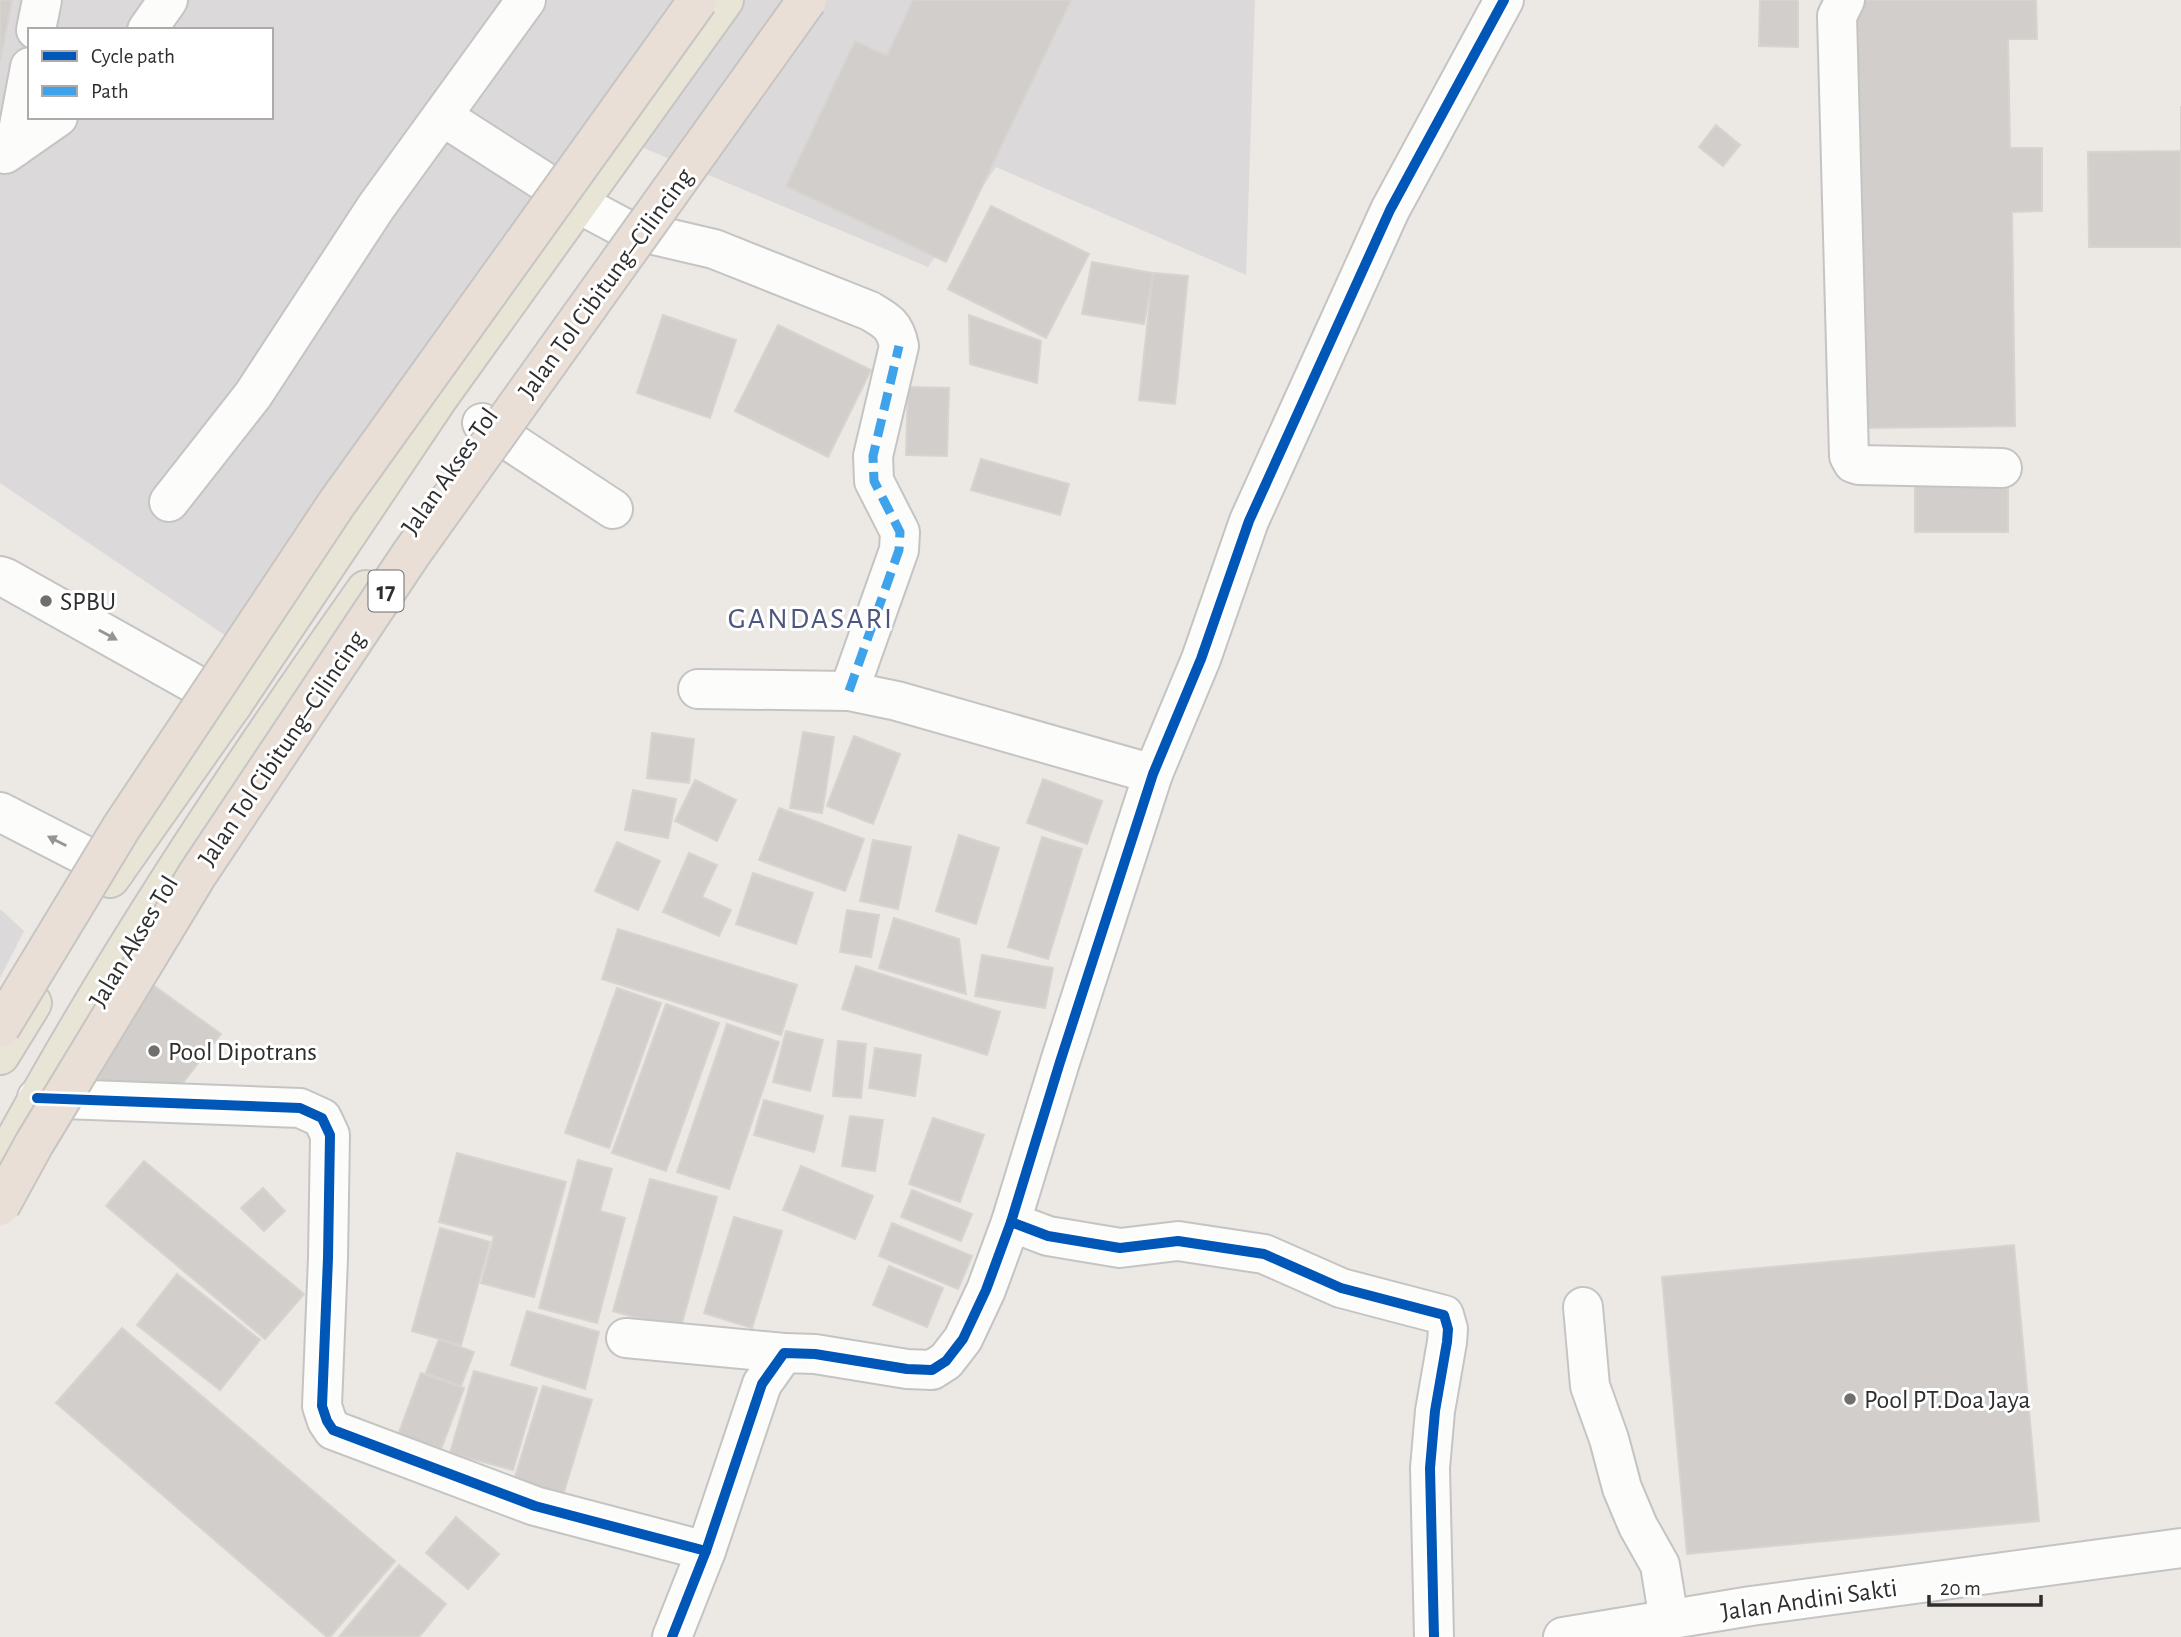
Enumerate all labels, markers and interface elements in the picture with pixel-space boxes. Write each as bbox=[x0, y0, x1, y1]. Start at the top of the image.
legend bbox=[28, 28, 273, 119]
text: Cycle path bbox=[91, 46, 175, 67]
text: Path bbox=[91, 81, 129, 102]
street label: Jalan Tol Cibitung–Cilincing bbox=[514, 163, 698, 403]
street label: Jalan Akses Tol bbox=[397, 403, 503, 540]
road number: 17 bbox=[368, 570, 404, 612]
place label: SPBU bbox=[60, 589, 116, 615]
marker: SPBU bbox=[38, 593, 54, 609]
district label: GANDASARI bbox=[728, 604, 894, 634]
street label: Jalan Tol Cibitung–Cilincing bbox=[193, 626, 370, 871]
one-way arrow bbox=[98, 629, 118, 641]
one-way arrow bbox=[47, 835, 67, 847]
street label: Jalan Akses Tol bbox=[85, 871, 183, 1012]
place label: Pool Dipotrans bbox=[168, 1039, 317, 1065]
marker: Pool Dipotrans bbox=[146, 1043, 162, 1059]
place label: Pool PT.Doa Jaya bbox=[1864, 1387, 2030, 1413]
marker: Pool PT.Doa Jaya bbox=[1842, 1391, 1858, 1407]
scale bar bbox=[1929, 1564, 2041, 1608]
street label: Jalan Andini Sakti bbox=[1719, 1575, 1899, 1625]
text: 20 m bbox=[1940, 1578, 1981, 1599]

